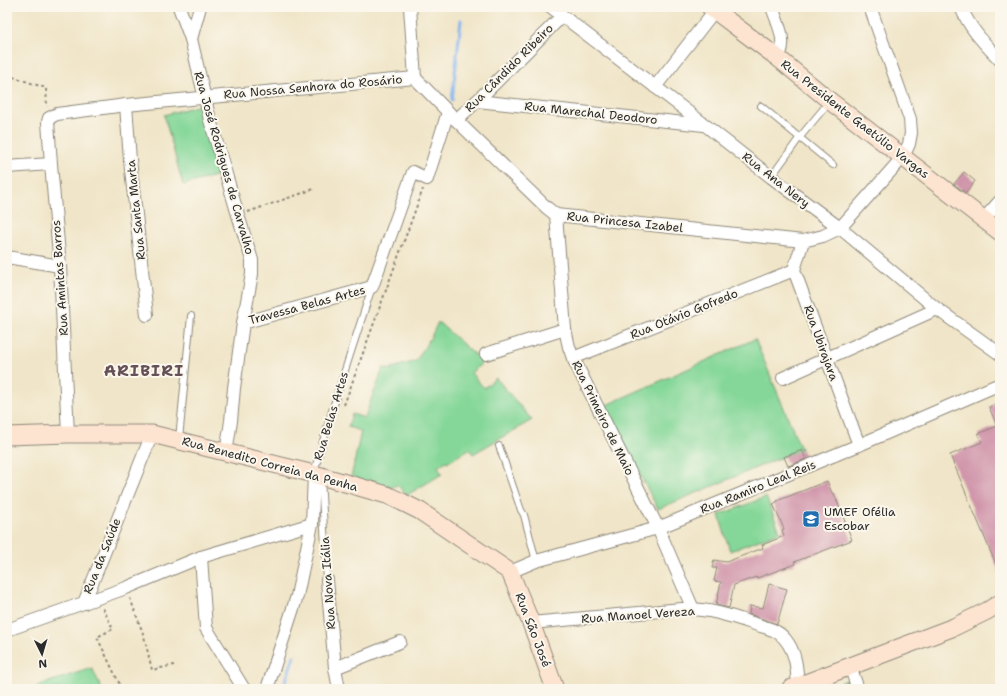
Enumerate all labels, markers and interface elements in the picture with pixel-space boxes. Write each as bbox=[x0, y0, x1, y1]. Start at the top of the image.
street label: Rua Cândido Ribeiro bbox=[461, 20, 557, 116]
street label: Rua Presidente Gaetúlio Vargas bbox=[777, 56, 933, 182]
street label: Rua José Rodrigues de Carvalho bbox=[190, 70, 258, 256]
street label: Rua Nossa Senhora do Rosário bbox=[223, 71, 403, 103]
street label: Rua Marechal Deodoro bbox=[524, 98, 658, 128]
street label: Rua Ana Nery bbox=[739, 149, 813, 212]
street label: Rua Santa Marta bbox=[123, 159, 149, 261]
street label: Rua Princesa Izabel bbox=[566, 208, 684, 236]
street label: Rua Amintas Barros bbox=[48, 220, 72, 336]
street label: Travessa Belas Artes bbox=[247, 282, 367, 328]
street label: Rua Otávio Gofredo bbox=[628, 285, 740, 343]
street label: Rua Ubirajara bbox=[800, 303, 842, 384]
street label: Rua Primeiro de Maio bbox=[568, 358, 638, 478]
district label: ARIBIRI bbox=[104, 360, 184, 381]
street label: Rua Belas Artes bbox=[310, 369, 352, 463]
street label: Rua Benedito Correia da Penha bbox=[180, 433, 360, 495]
street label: Rua Ramiro Leal Reis bbox=[698, 456, 818, 518]
place label: UMEF Ofélia Escobar bbox=[824, 504, 896, 534]
school or university icon: UMEF Ofélia Escobar bbox=[801, 509, 821, 529]
street label: Rua da Saúde bbox=[79, 515, 125, 596]
street label: Rua Nova Itália bbox=[317, 535, 339, 630]
street label: Rua São José bbox=[511, 590, 555, 670]
street label: Rua Manoel Vereza bbox=[581, 603, 696, 627]
north arrow bbox=[22, 634, 62, 674]
text: N bbox=[38, 656, 48, 671]

